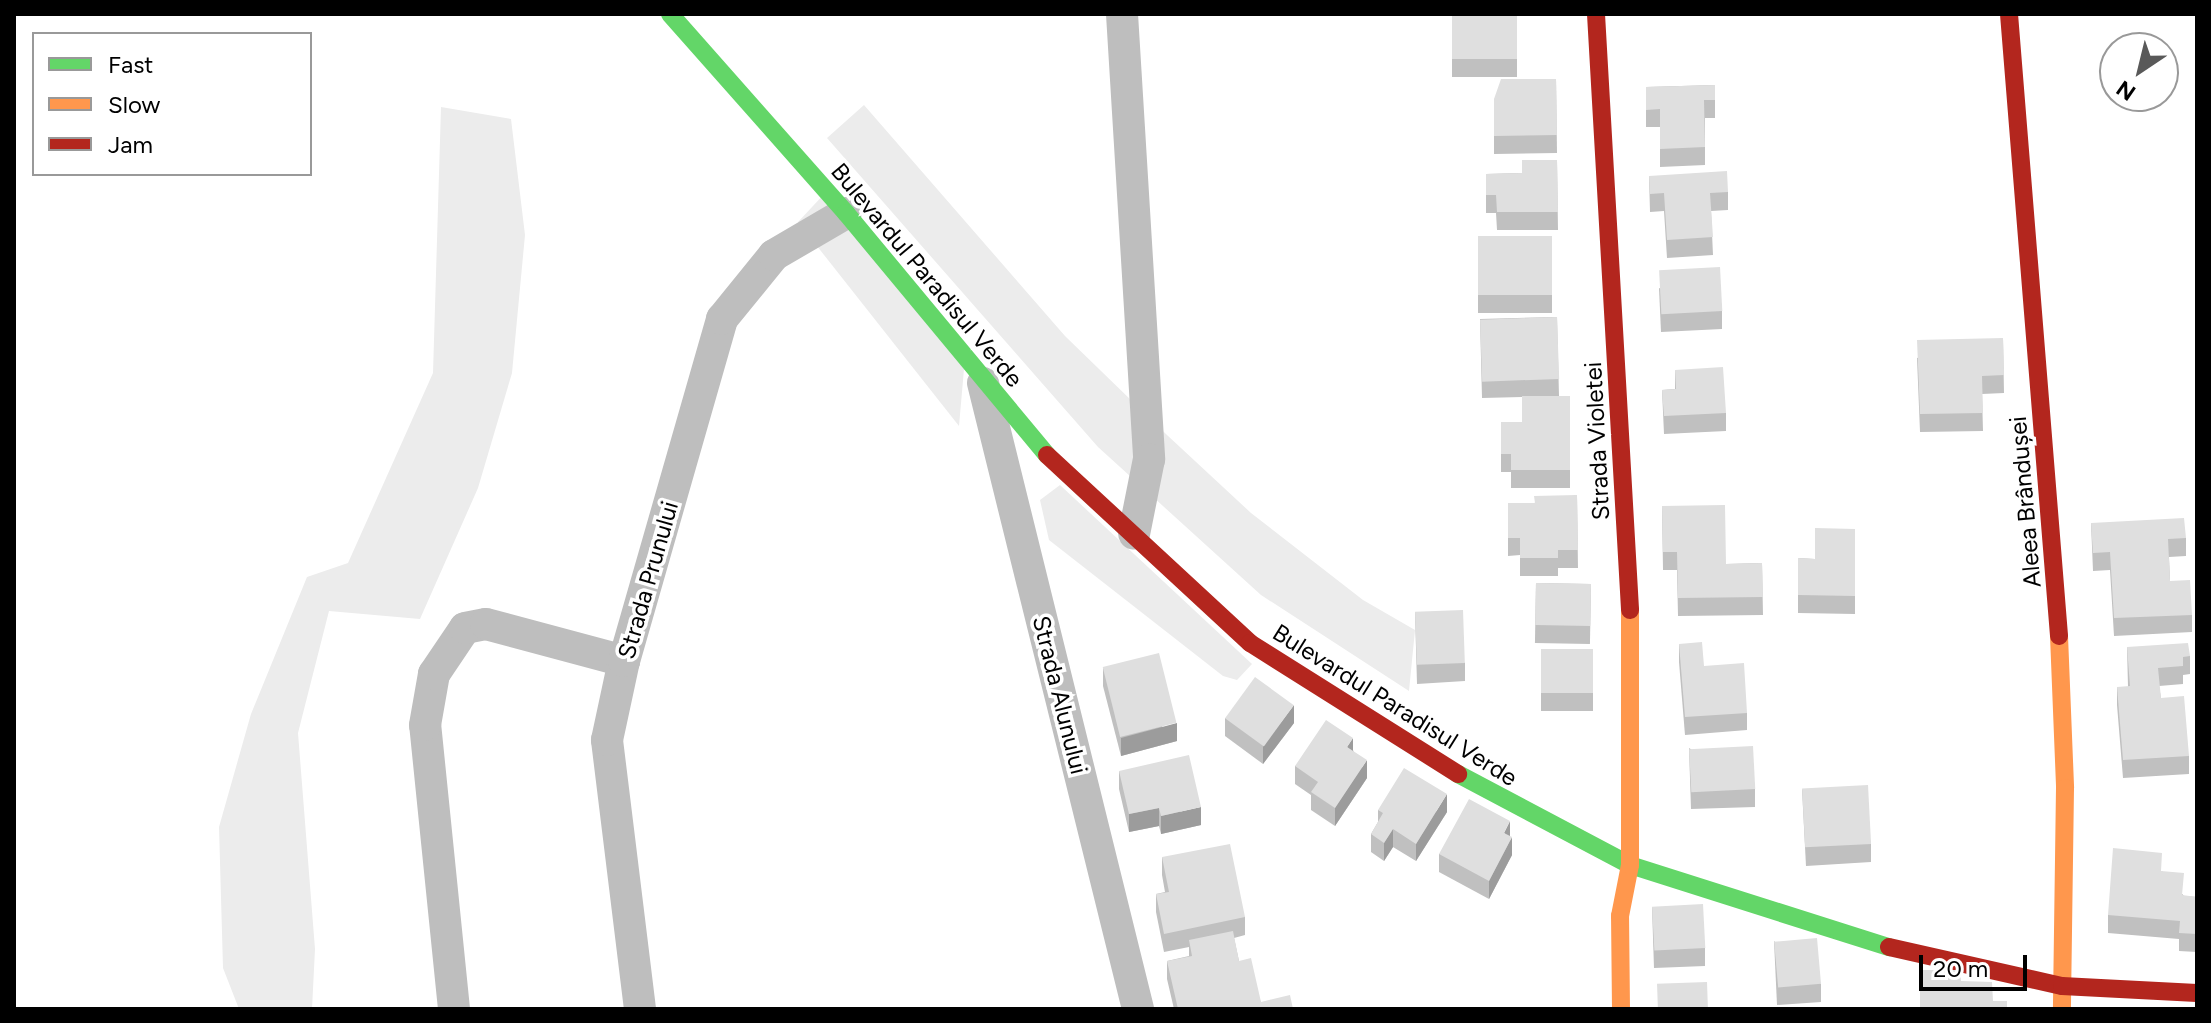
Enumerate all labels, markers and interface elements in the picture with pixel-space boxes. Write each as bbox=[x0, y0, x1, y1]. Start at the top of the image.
legend bbox=[32, 32, 312, 176]
north arrow bbox=[2099, 32, 2179, 112]
text: Fast bbox=[108, 50, 153, 79]
text: N bbox=[2111, 74, 2141, 106]
text: Slow bbox=[108, 90, 160, 119]
text: Jam bbox=[108, 130, 153, 159]
street label: Bulevardul Paradisul Verde bbox=[825, 157, 1029, 393]
street label: Strada Violetei bbox=[1578, 361, 1616, 521]
street label: Aleea Brândușei bbox=[2003, 415, 2047, 589]
street label: Strada Prunului bbox=[612, 498, 684, 662]
street label: Strada Alunului bbox=[1026, 613, 1094, 777]
street label: Bulevardul Paradisul Verde bbox=[1267, 618, 1523, 792]
scale bar bbox=[1923, 939, 2031, 989]
text: 20 m bbox=[1933, 954, 1988, 983]

